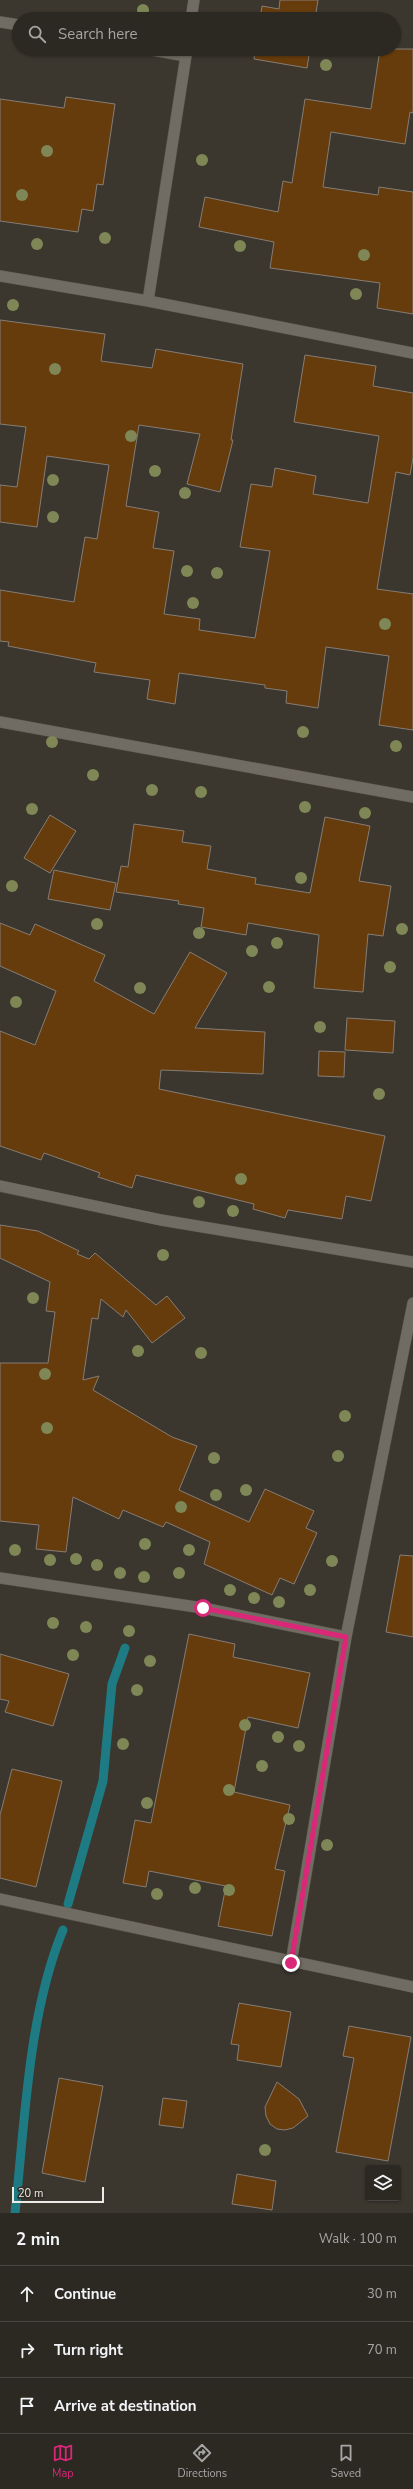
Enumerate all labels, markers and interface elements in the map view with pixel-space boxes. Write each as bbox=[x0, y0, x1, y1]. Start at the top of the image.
search box bbox=[12, 12, 401, 56]
icon: search bbox=[26, 23, 48, 45]
text: Search here bbox=[58, 24, 138, 44]
route start bbox=[194, 1599, 212, 1617]
route end bbox=[282, 1954, 300, 1972]
map controls bbox=[365, 2165, 401, 2201]
button: layers bbox=[365, 2165, 401, 2201]
scale bar bbox=[12, 2185, 104, 2204]
text: 20 m bbox=[18, 2186, 43, 2201]
text: 2 min bbox=[16, 2228, 60, 2251]
text: Walk · 100 m bbox=[319, 2230, 397, 2248]
icon: ahead bbox=[16, 2283, 38, 2305]
text: Continue bbox=[54, 2284, 116, 2304]
text: 30 m bbox=[367, 2285, 397, 2303]
icon: right bbox=[16, 2339, 38, 2361]
text: Turn right bbox=[54, 2340, 123, 2360]
text: 70 m bbox=[367, 2341, 397, 2359]
icon: arrive bbox=[16, 2395, 38, 2417]
text: Arrive at destination bbox=[54, 2396, 197, 2416]
tab: Map bbox=[52, 2442, 74, 2481]
tab: Directions bbox=[178, 2442, 227, 2481]
tab: Saved bbox=[331, 2442, 361, 2481]

